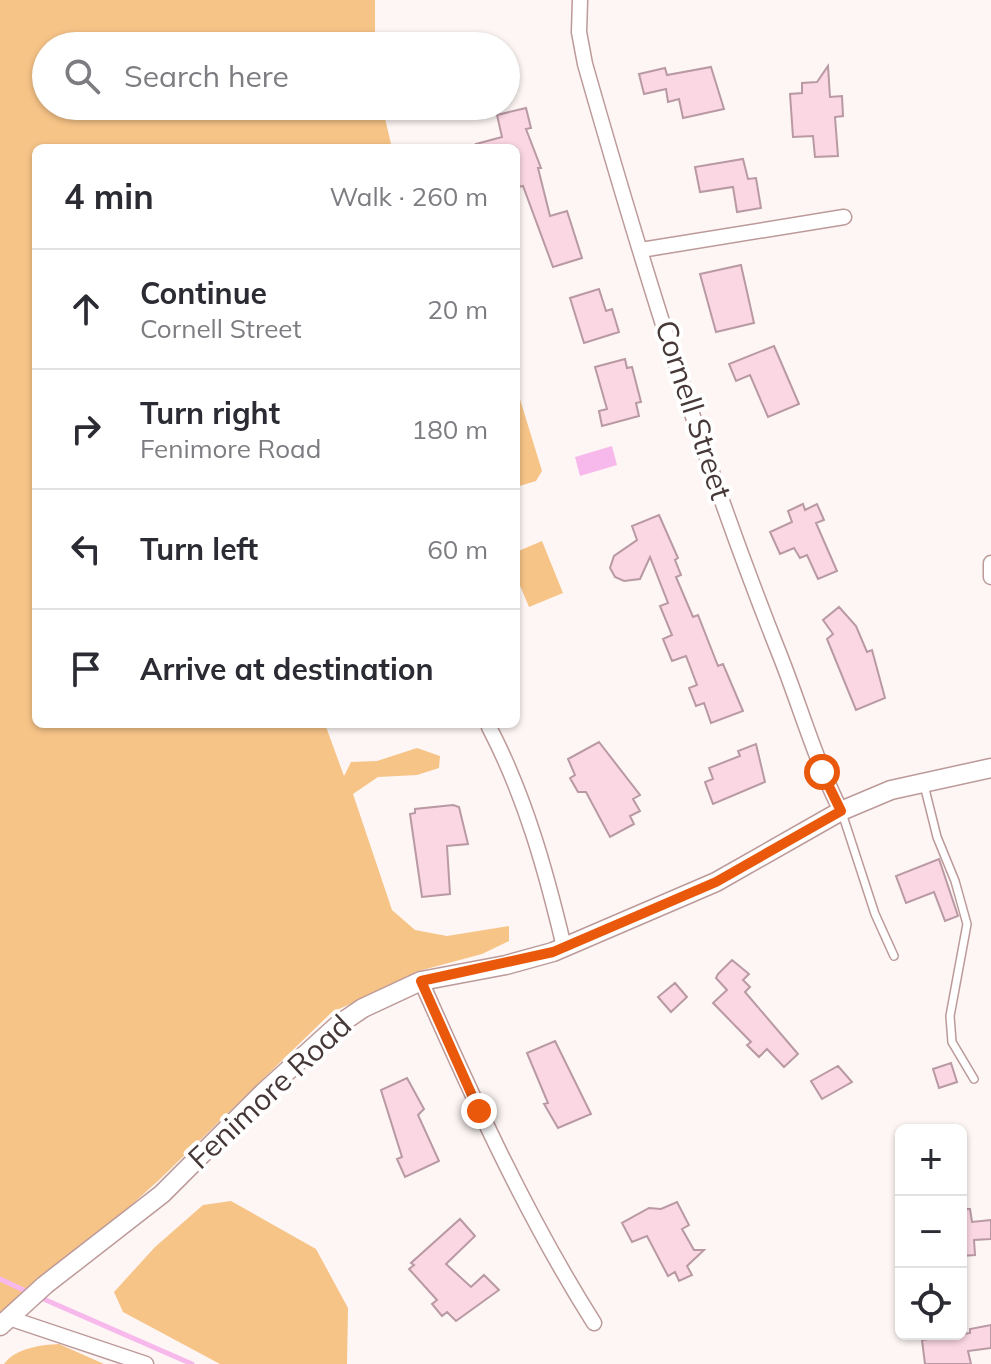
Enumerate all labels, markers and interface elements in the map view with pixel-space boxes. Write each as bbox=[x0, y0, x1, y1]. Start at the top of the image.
search box bbox=[32, 32, 520, 120]
icon: search bbox=[60, 54, 104, 98]
text: Search here bbox=[124, 57, 289, 95]
text: 4 min bbox=[64, 175, 154, 218]
text: Walk · 260 m bbox=[329, 180, 488, 213]
text: Continue bbox=[140, 274, 267, 312]
icon: ahead bbox=[64, 287, 108, 331]
text: 20 m bbox=[427, 293, 488, 326]
text: Cornell Street bbox=[140, 312, 302, 345]
street label: Cornell Street bbox=[647, 315, 741, 504]
text: Turn right bbox=[140, 394, 280, 432]
icon: right bbox=[64, 407, 108, 451]
text: 180 m bbox=[412, 413, 488, 446]
text: Fenimore Road bbox=[140, 432, 321, 465]
icon: left bbox=[64, 527, 108, 571]
text: Turn left bbox=[140, 530, 258, 568]
text: 60 m bbox=[427, 533, 488, 566]
icon: arrive bbox=[64, 647, 108, 691]
text: Arrive at destination bbox=[140, 650, 434, 688]
route start bbox=[804, 754, 840, 790]
street label: Fenimore Road bbox=[180, 1006, 359, 1177]
route end bbox=[461, 1093, 497, 1129]
map controls bbox=[895, 1124, 967, 1340]
button: + bbox=[895, 1124, 967, 1196]
button: − bbox=[895, 1196, 967, 1268]
button: locate bbox=[895, 1268, 967, 1340]

